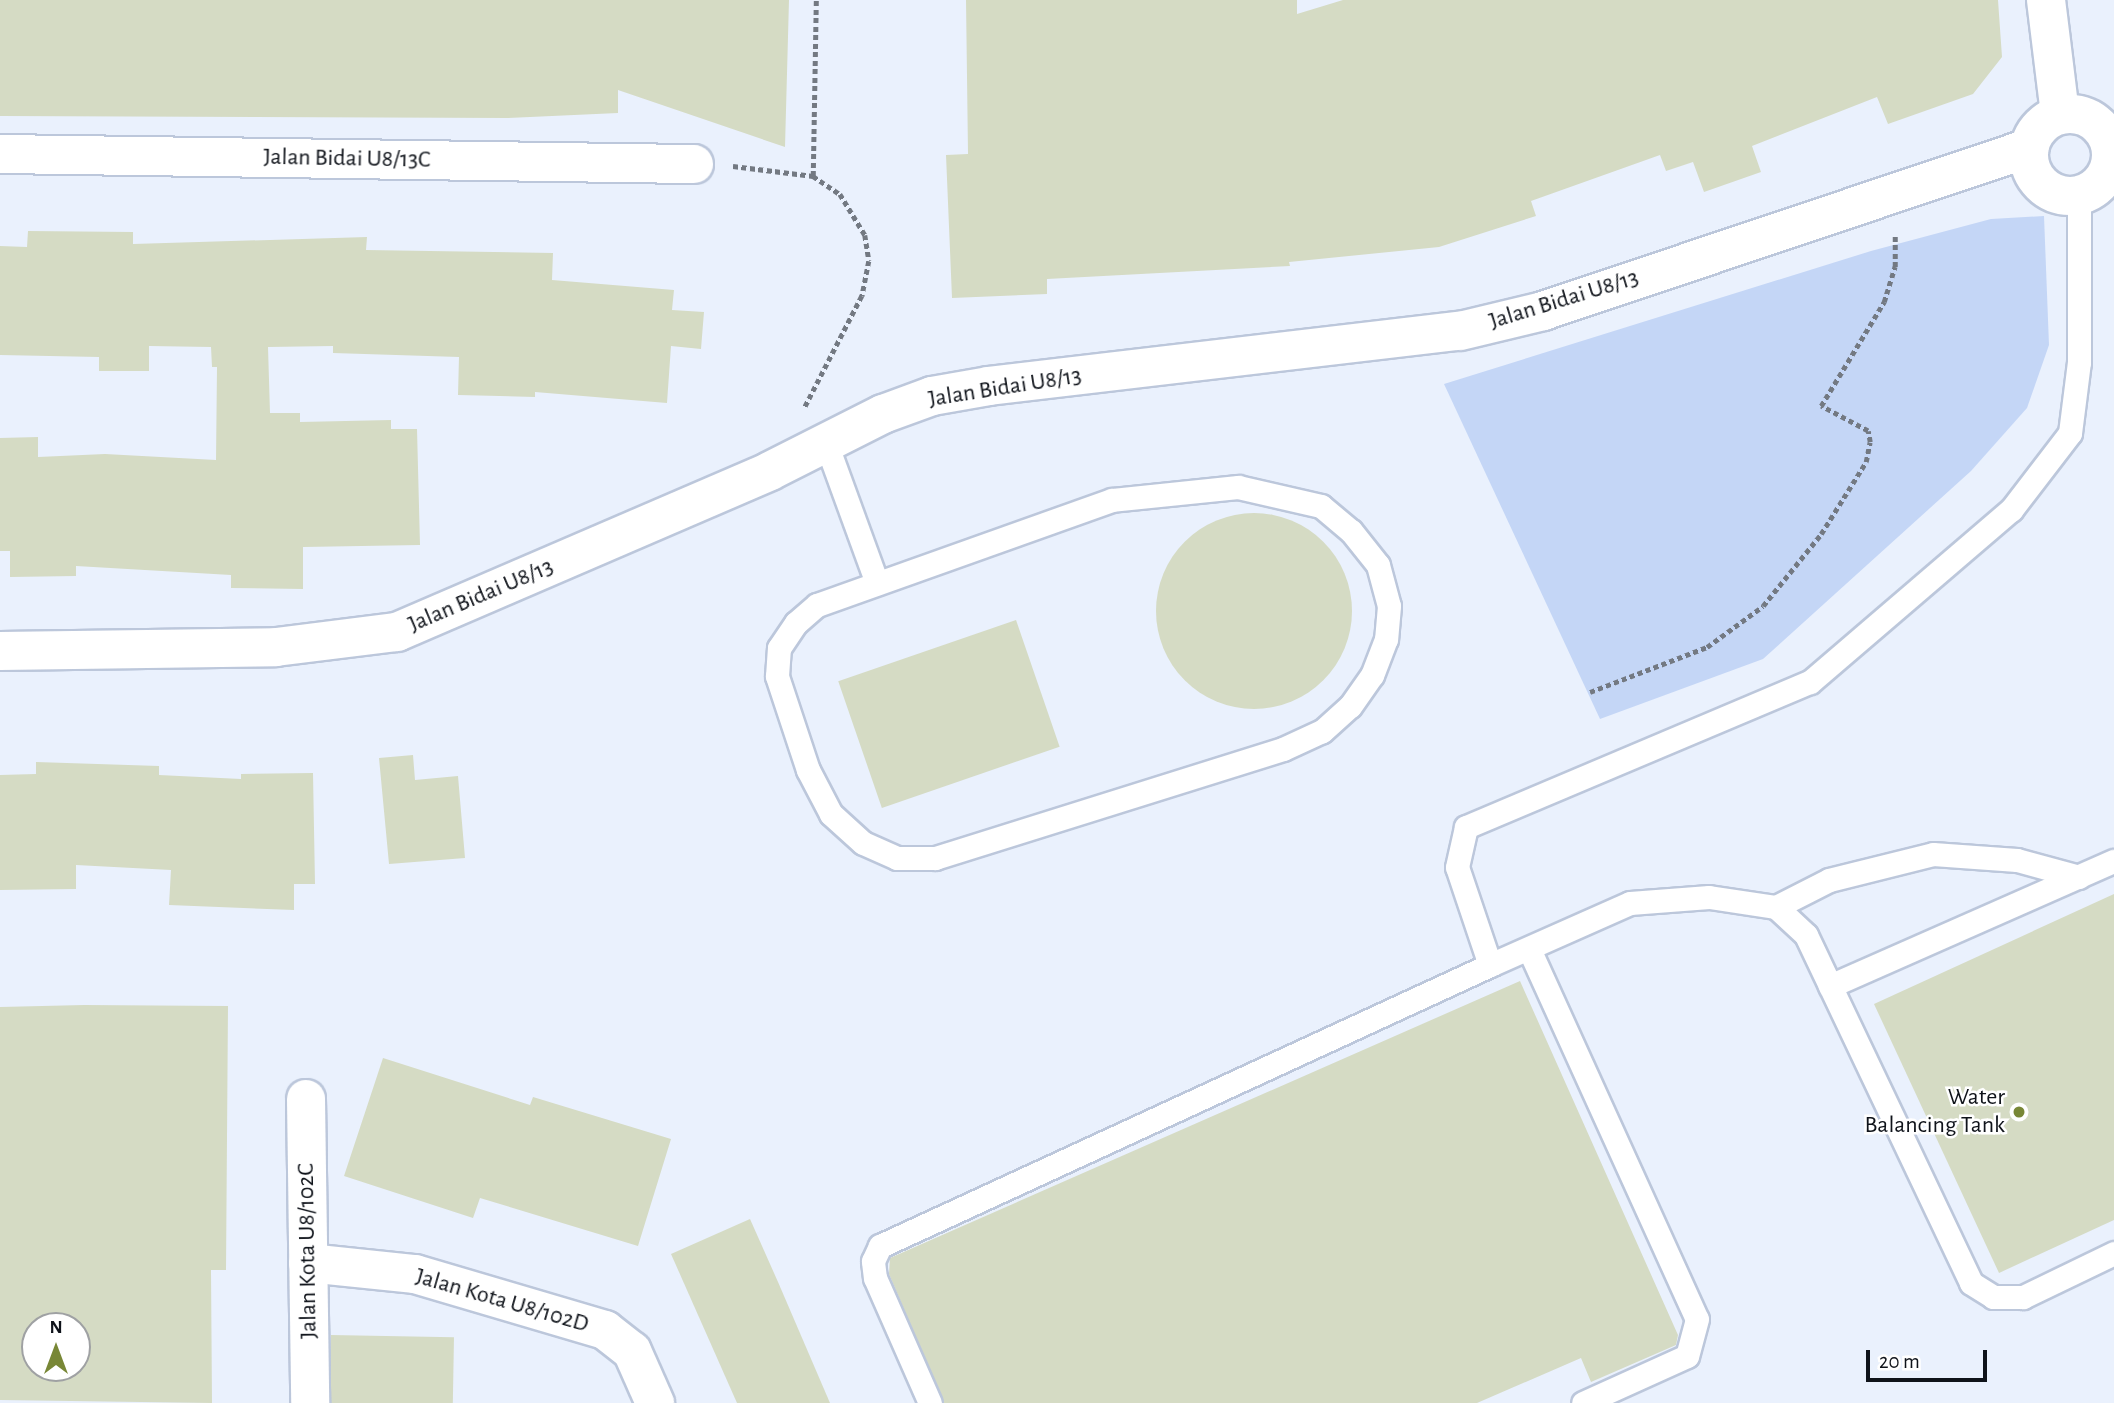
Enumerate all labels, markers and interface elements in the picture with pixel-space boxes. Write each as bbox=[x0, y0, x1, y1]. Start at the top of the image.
street label: Jalan Bidai U8/13C bbox=[263, 143, 431, 175]
street label: Jalan Bidai U8/13 bbox=[1486, 264, 1642, 336]
street label: Jalan Bidai U8/13 bbox=[926, 362, 1084, 414]
street label: Jalan Bidai U8/13 bbox=[404, 553, 558, 639]
place label: Water Balancing Tank bbox=[1864, 1084, 2005, 1140]
marker: Water Balancing Tank bbox=[2011, 1104, 2027, 1120]
street label: Jalan Kota U8/102C bbox=[292, 1163, 324, 1339]
street label: Jalan Kota U8/102D bbox=[412, 1263, 592, 1339]
north arrow bbox=[21, 1312, 91, 1382]
text: N bbox=[49, 1318, 63, 1337]
scale bar bbox=[1869, 1336, 1990, 1380]
text: 20 m bbox=[1879, 1351, 1920, 1372]

